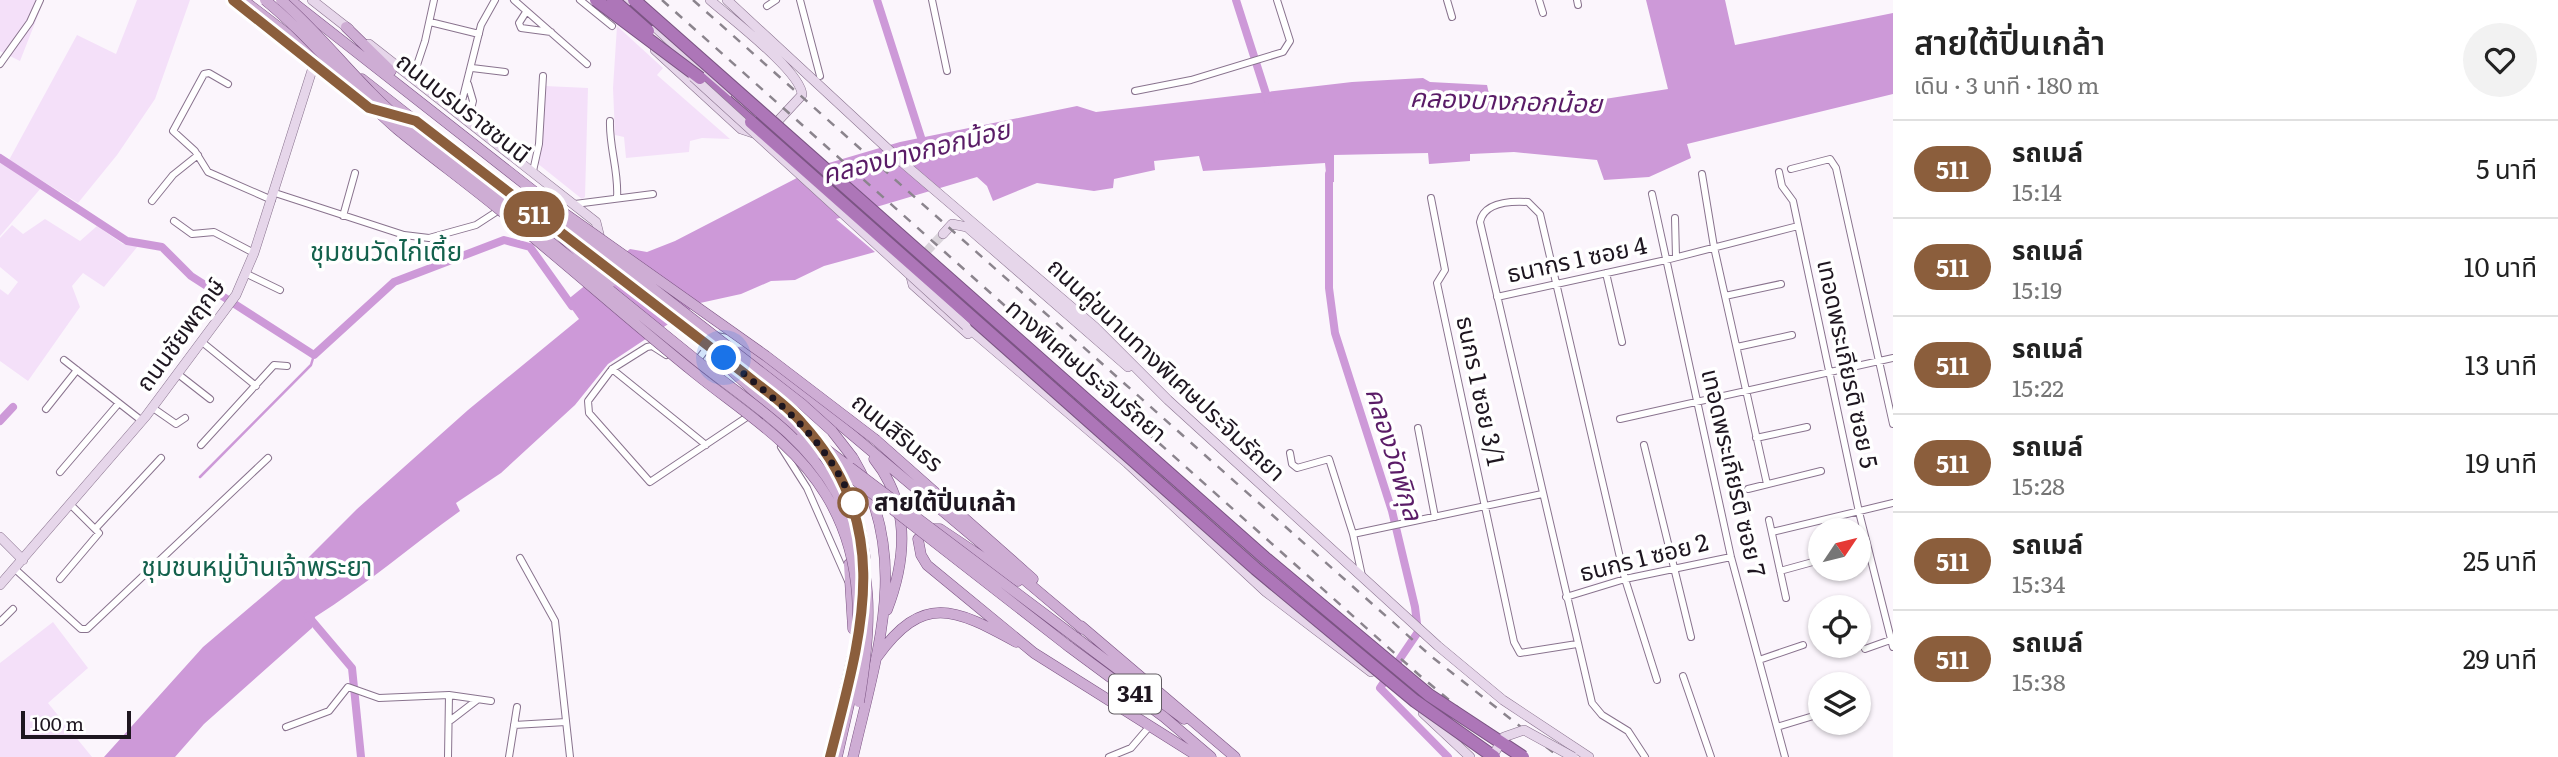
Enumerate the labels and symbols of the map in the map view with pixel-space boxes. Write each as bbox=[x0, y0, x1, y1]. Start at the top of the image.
street label: ถนนบรมราชชนนี bbox=[390, 42, 539, 170]
water label: คลองบางกอกน้อย bbox=[1409, 76, 1604, 121]
water label: คลองบางกอกน้อย bbox=[817, 107, 1015, 192]
line badge: 511 bbox=[494, 191, 574, 237]
street label: ธนากร 1 ซอย 4 bbox=[1503, 226, 1650, 289]
district label: ชุมชนวัดไก่เตี้ย bbox=[310, 230, 462, 269]
street label: ถนนคู่ขนานทางพิเศษประจิมรัถยา bbox=[1041, 252, 1291, 488]
street label: เทอดพระเกียรติ ซอย 5 bbox=[1810, 256, 1889, 471]
street label: ถนนชัยพฤกษ์ bbox=[126, 270, 232, 397]
street label: ทางพิเศษประจิมรัถยา bbox=[1000, 293, 1172, 449]
street label: ธนกร 1 ซอย 3/1 bbox=[1450, 313, 1515, 469]
your location bbox=[706, 340, 741, 375]
street label: เทอดพระเกียรติ ซอย 7 bbox=[1694, 365, 1776, 580]
water label: คลองวัดพิกุล bbox=[1358, 382, 1435, 526]
street label: ถนนสิรินธร bbox=[845, 383, 952, 479]
place label: สายใต้ปิ่นเกล้า bbox=[874, 483, 1016, 518]
marker: สายใต้ปิ่นเกล้า bbox=[838, 488, 868, 518]
north arrow bbox=[1808, 518, 1871, 581]
street label: ธนกร 1 ซอย 2 bbox=[1575, 523, 1711, 588]
district label: ชุมชนหมู่บ้านเจ้าพระยา bbox=[142, 545, 372, 584]
road number: 341 bbox=[1109, 674, 1161, 714]
scale bar bbox=[21, 708, 131, 740]

